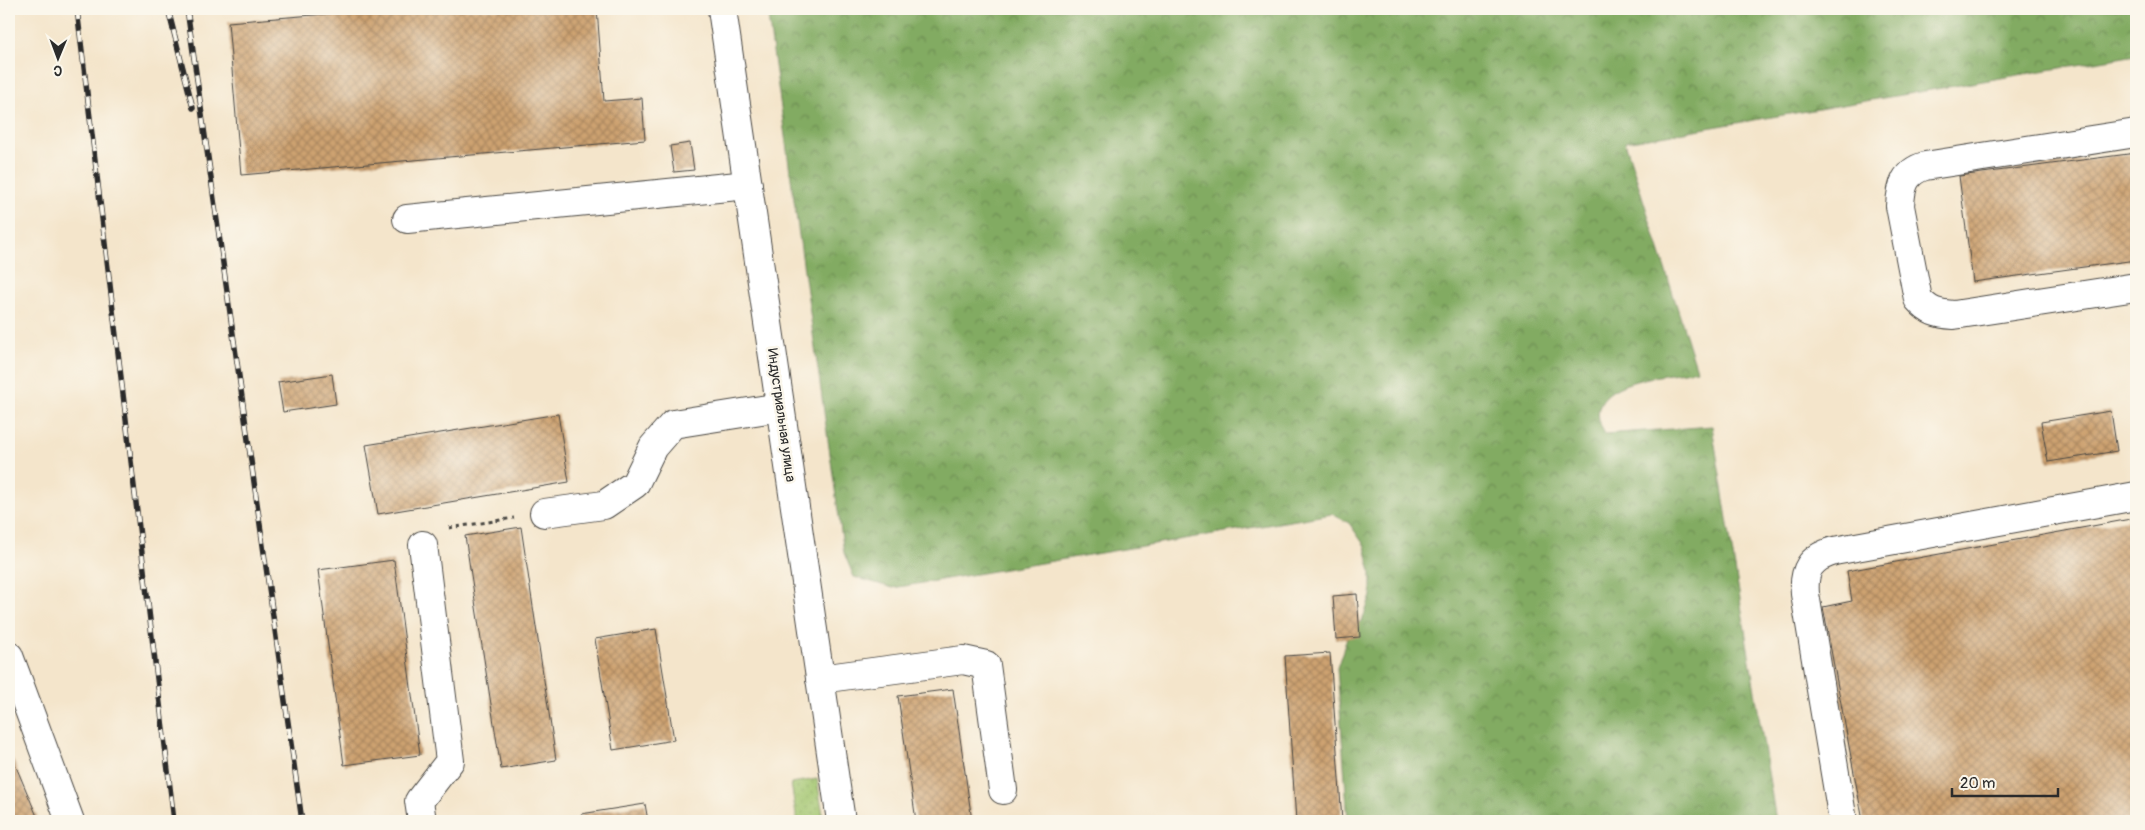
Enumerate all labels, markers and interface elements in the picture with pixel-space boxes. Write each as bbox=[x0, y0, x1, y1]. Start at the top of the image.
north arrow bbox=[32, 32, 82, 82]
text: С bbox=[53, 62, 62, 79]
street label: Индустриальная улица bbox=[764, 347, 799, 483]
scale bar bbox=[1952, 765, 2059, 797]
text: 20 m bbox=[1960, 774, 1995, 793]

